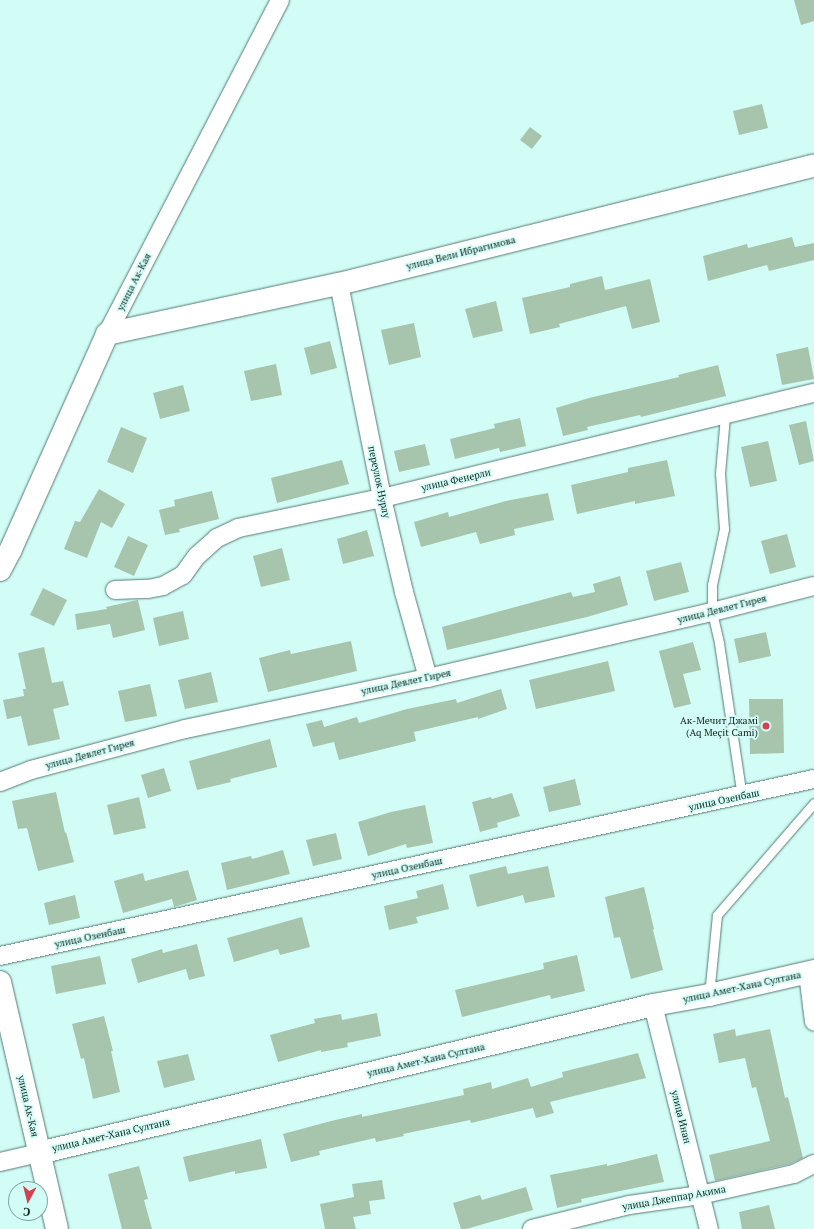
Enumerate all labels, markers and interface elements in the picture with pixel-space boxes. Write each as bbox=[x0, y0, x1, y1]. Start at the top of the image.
street label: улица Вели Ибрагимова bbox=[405, 234, 517, 272]
street label: улица Ак-Кая bbox=[114, 251, 154, 313]
street label: переулок Нурлу bbox=[365, 445, 393, 519]
street label: улица Фенерли bbox=[420, 466, 492, 494]
street label: улица Девлет Гирея bbox=[676, 592, 768, 626]
street label: улица Девлет Гирея bbox=[360, 667, 452, 697]
place label: Ак-Мечит Джамі (Aq Meçit Cami) bbox=[680, 714, 758, 738]
marker: Ак-Мечит Джамі (Aq Meçit Cami) bbox=[761, 721, 771, 731]
street label: улица Девлет Гирея bbox=[44, 736, 136, 772]
street label: улица Озенбаш bbox=[688, 787, 760, 813]
street label: улица Озенбаш bbox=[371, 855, 443, 881]
street label: улица Озенбаш bbox=[54, 924, 126, 950]
street label: улица Амет-Хана Султана bbox=[682, 969, 802, 1005]
street label: улица Амет-Хана Султана bbox=[366, 1041, 486, 1079]
street label: улица Ак-Кая bbox=[15, 1074, 41, 1138]
street label: улица Инан bbox=[669, 1089, 693, 1145]
street label: улица Амет-Хана Султана bbox=[51, 1116, 171, 1154]
north arrow bbox=[8, 1181, 48, 1221]
street label: улица Джеппар Акима bbox=[621, 1183, 727, 1213]
text: С bbox=[22, 1205, 31, 1219]

